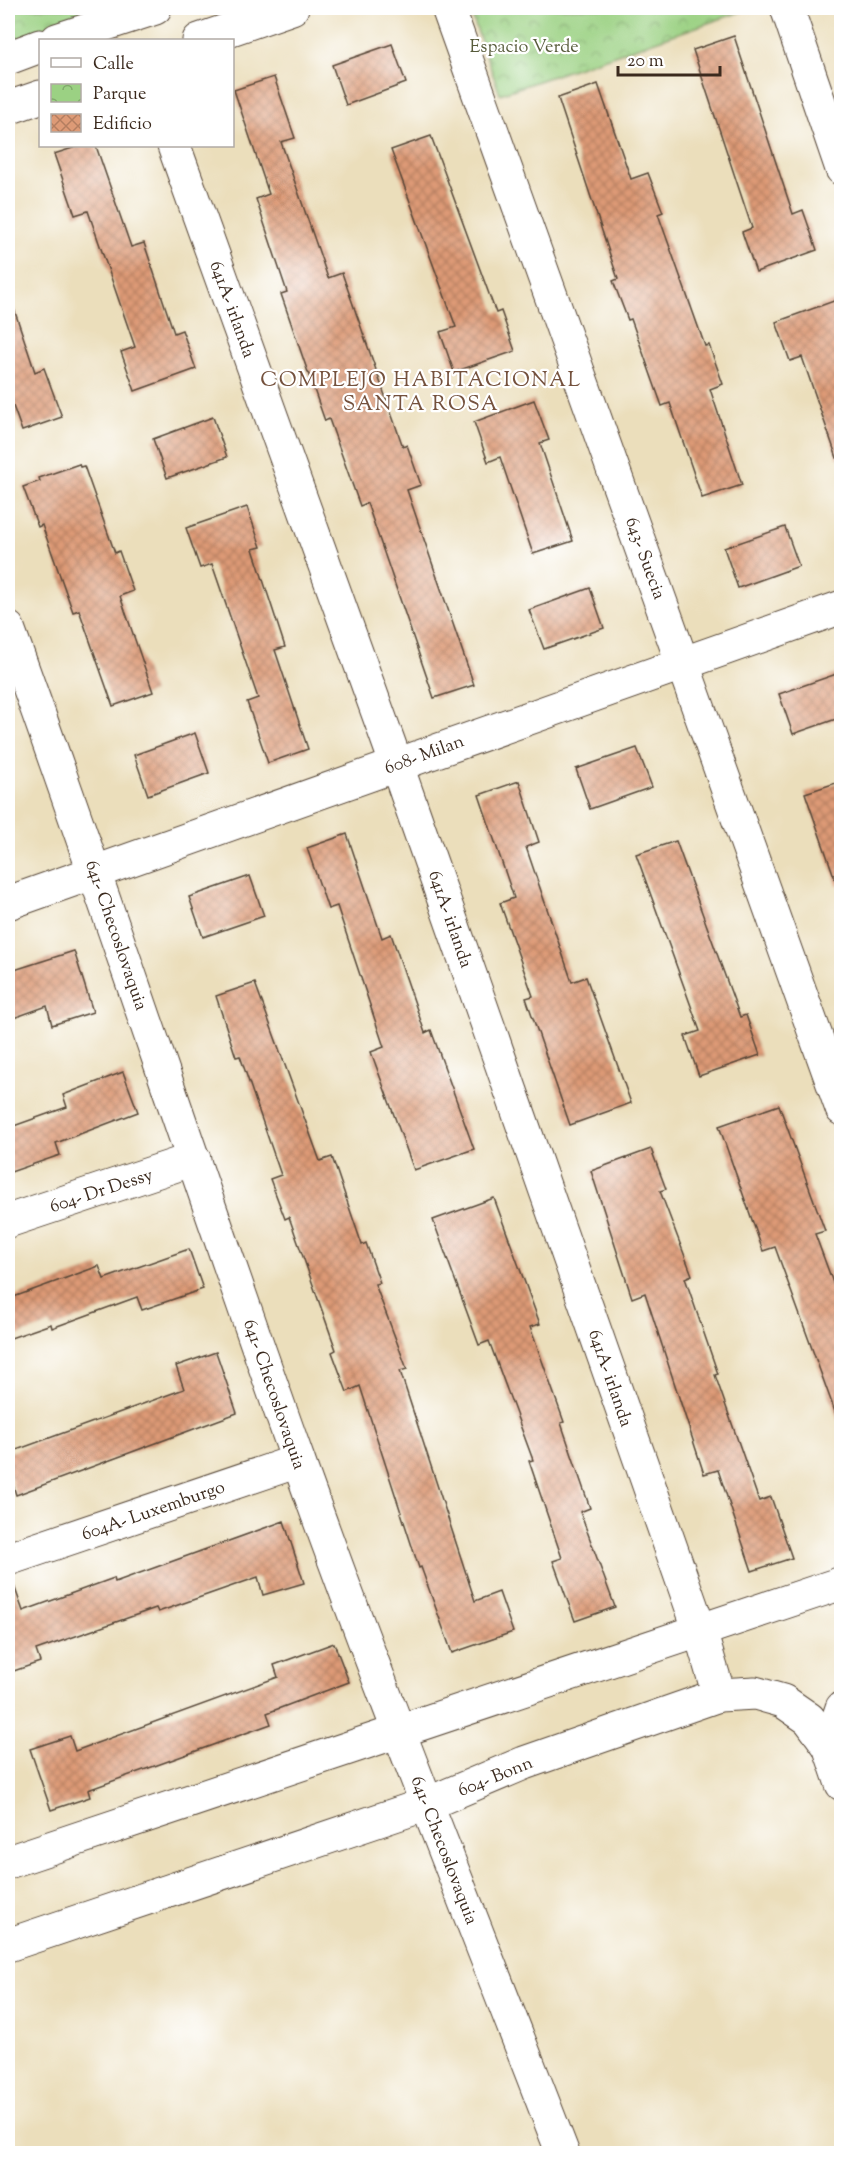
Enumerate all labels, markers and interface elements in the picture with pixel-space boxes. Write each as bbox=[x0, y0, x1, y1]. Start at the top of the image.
park label: Espacio Verde bbox=[469, 35, 579, 61]
legend bbox=[39, 39, 234, 147]
scale bar bbox=[618, 39, 720, 77]
text: 20 m bbox=[627, 49, 664, 75]
text: Calle bbox=[93, 52, 134, 78]
text: Parque bbox=[93, 82, 146, 108]
text: Edificio bbox=[93, 112, 152, 138]
street label: 641A- irlanda bbox=[202, 258, 261, 362]
district label: COMPLEJO HABITACIONAL SANTA ROSA bbox=[260, 366, 582, 420]
street label: 643- Suecia bbox=[617, 514, 671, 603]
street label: 608- Milan bbox=[381, 729, 468, 782]
street label: 641- Checoslovaquia bbox=[77, 857, 153, 1014]
street label: 641A- irlanda bbox=[420, 867, 478, 972]
street label: 604- Dr Dessy bbox=[47, 1163, 157, 1221]
street label: 641- Checoslovaquia bbox=[235, 1316, 311, 1473]
street label: 641A- irlanda bbox=[580, 1326, 638, 1431]
street label: 604A- Luxemburgo bbox=[79, 1475, 229, 1549]
street label: 604- Bonn bbox=[454, 1751, 538, 1805]
street label: 641- Checoslovaquia bbox=[403, 1773, 483, 1929]

